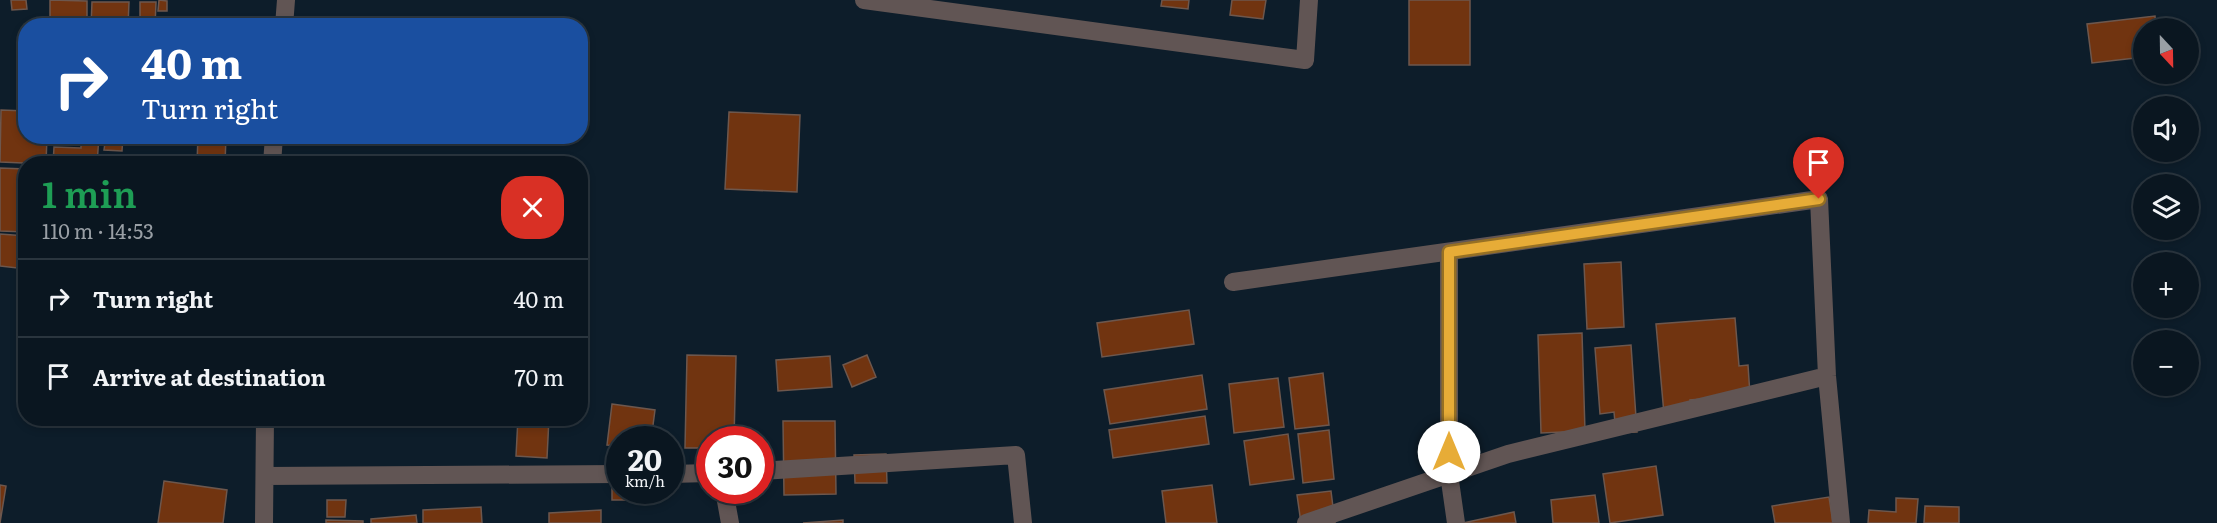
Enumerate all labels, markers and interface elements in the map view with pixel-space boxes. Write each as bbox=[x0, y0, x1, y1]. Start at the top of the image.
north arrow bbox=[2133, 18, 2199, 84]
map controls bbox=[2133, 18, 2199, 396]
text: 40 m bbox=[141, 30, 242, 92]
icon: right bbox=[42, 42, 120, 120]
text: Turn right bbox=[141, 87, 278, 127]
button: sound bbox=[2133, 96, 2199, 162]
pin bbox=[1793, 137, 1844, 199]
icon: arrive bbox=[1802, 146, 1835, 179]
text: 1 min bbox=[42, 166, 137, 219]
button: layers bbox=[2133, 174, 2199, 240]
button: close bbox=[501, 176, 564, 239]
text: 110 m · 14:53 bbox=[42, 215, 154, 245]
button: + bbox=[2133, 252, 2199, 318]
icon: right bbox=[42, 282, 75, 315]
text: Turn right bbox=[93, 282, 213, 315]
text: 40 m bbox=[513, 282, 564, 315]
button: − bbox=[2133, 330, 2199, 396]
icon: arrive bbox=[42, 360, 75, 393]
text: Arrive at destination bbox=[93, 360, 326, 393]
text: 70 m bbox=[514, 360, 564, 393]
position arrow bbox=[1417, 420, 1481, 484]
speed limit sign: 30 bbox=[696, 426, 774, 504]
text: 20 bbox=[628, 436, 662, 480]
text: km/h bbox=[625, 469, 665, 492]

